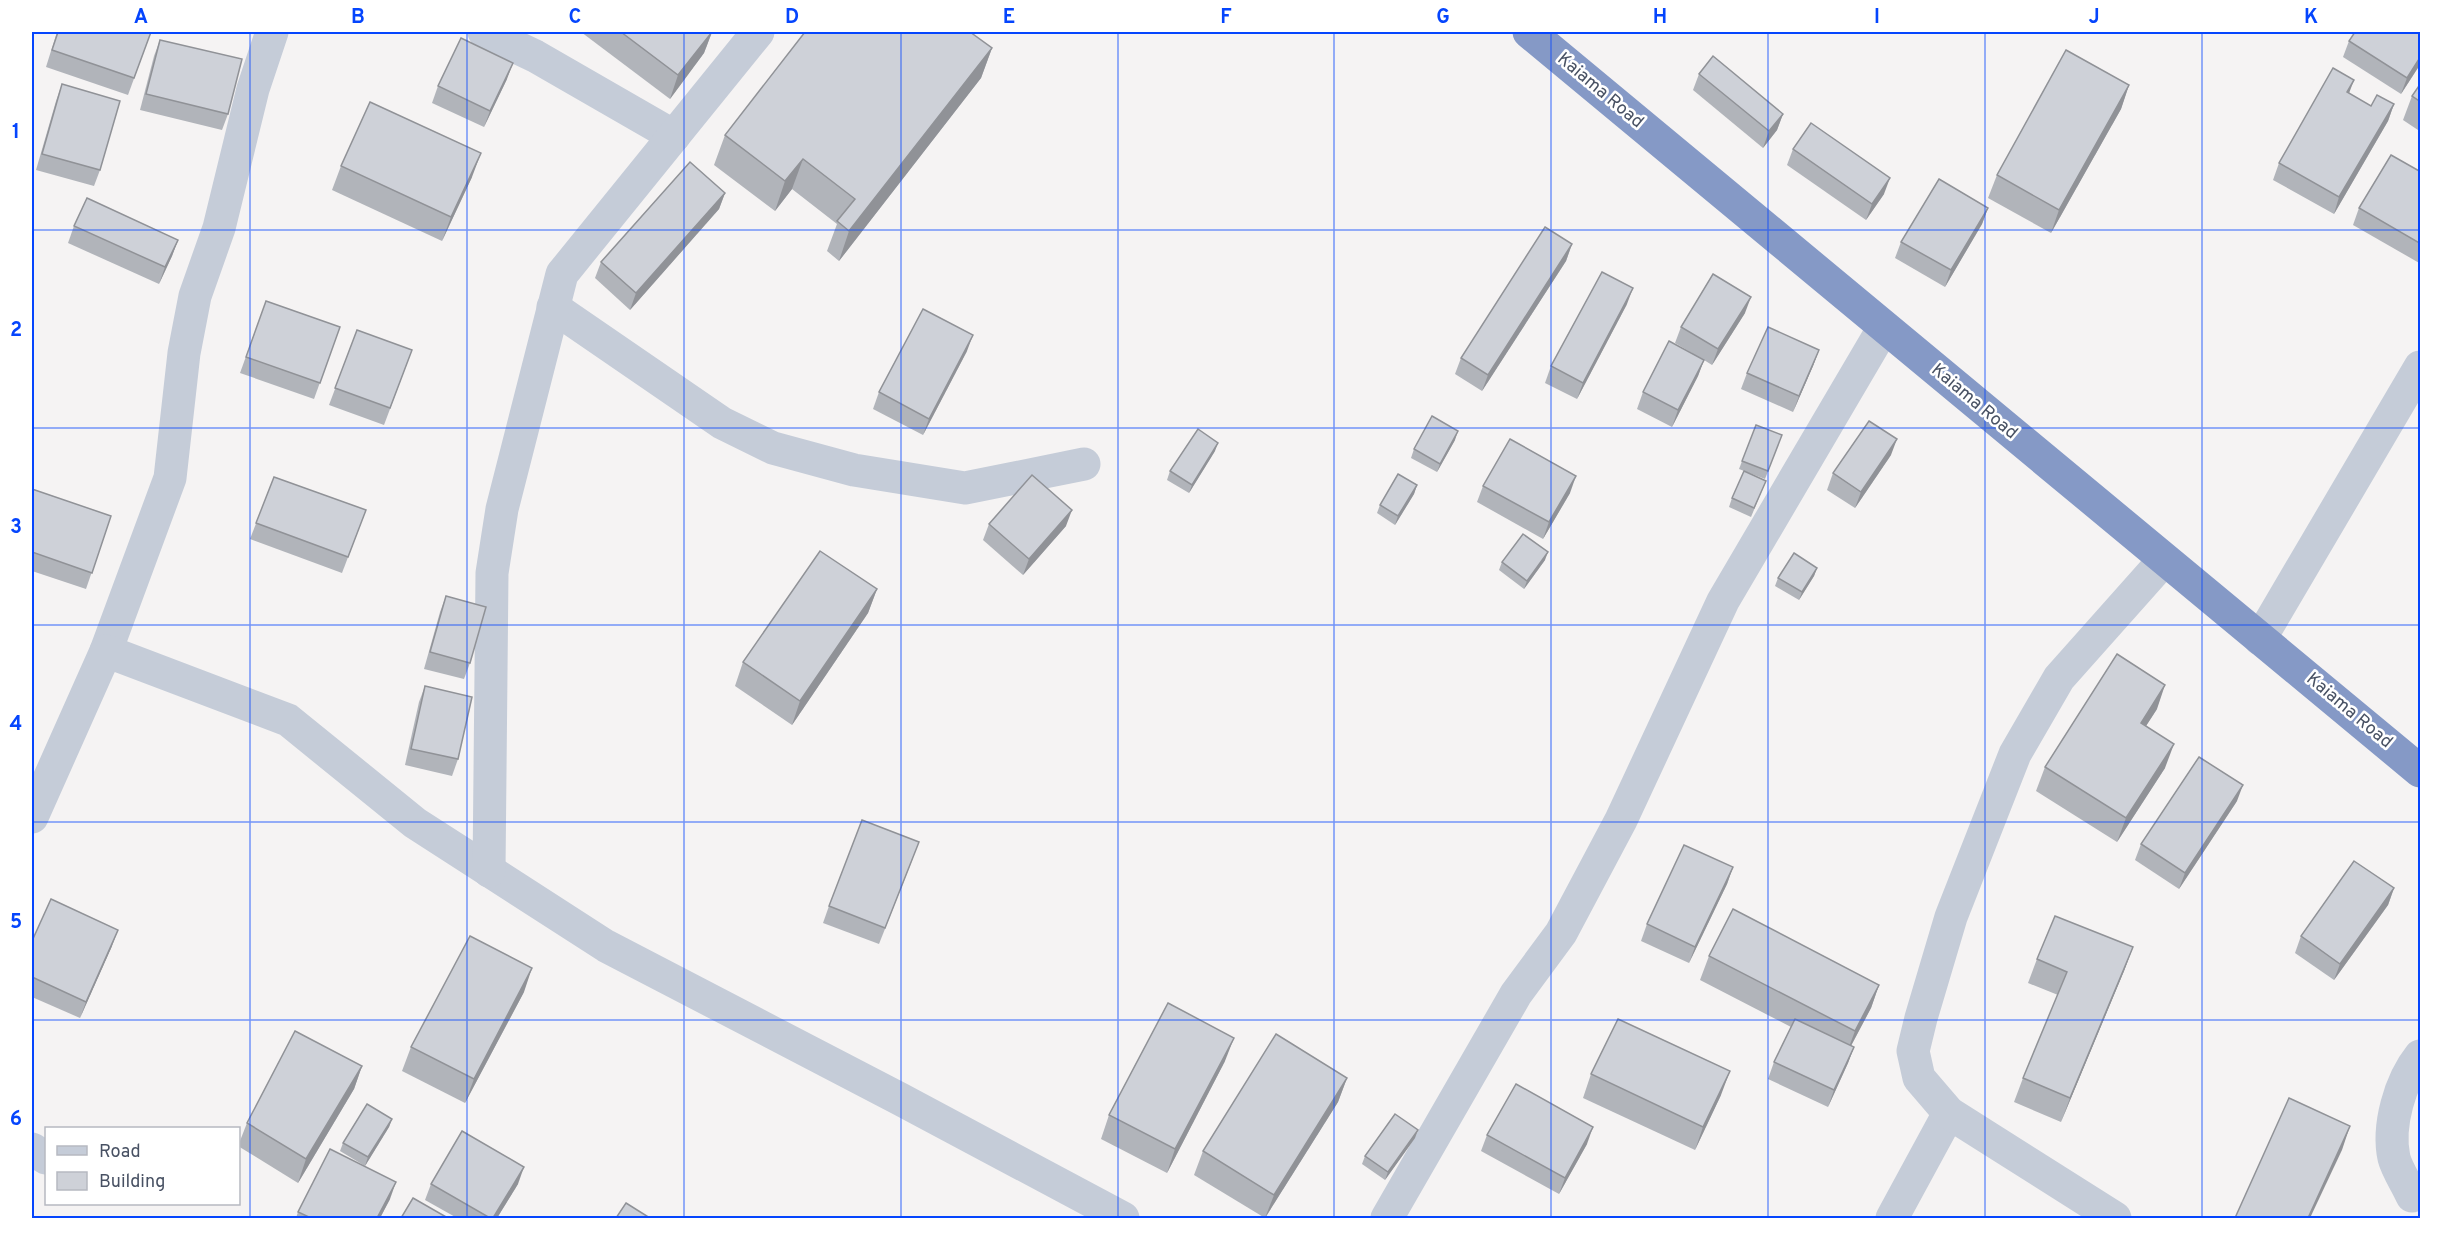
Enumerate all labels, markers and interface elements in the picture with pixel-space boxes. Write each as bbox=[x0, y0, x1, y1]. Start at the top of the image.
text: A bbox=[134, 5, 148, 31]
text: B bbox=[351, 5, 365, 31]
text: C bbox=[569, 5, 581, 31]
text: D bbox=[785, 5, 799, 31]
text: E bbox=[1003, 5, 1015, 31]
text: F bbox=[1220, 5, 1232, 31]
text: G bbox=[1436, 5, 1450, 31]
text: H bbox=[1653, 5, 1667, 31]
text: I bbox=[1874, 5, 1880, 31]
text: J bbox=[2088, 5, 2100, 31]
text: K bbox=[2304, 5, 2318, 31]
street label: Kaiama Road bbox=[1552, 48, 1648, 134]
text: 1 bbox=[12, 120, 20, 146]
text: 2 bbox=[10, 318, 22, 344]
street label: Kaiama Road bbox=[1926, 359, 2022, 445]
text: 3 bbox=[10, 515, 22, 541]
street label: Kaiama Road bbox=[2301, 668, 2397, 754]
text: 4 bbox=[10, 712, 22, 738]
text: 5 bbox=[10, 910, 22, 936]
text: 6 bbox=[10, 1107, 22, 1133]
legend bbox=[45, 1127, 240, 1205]
text: Road bbox=[99, 1141, 141, 1164]
text: Building bbox=[99, 1171, 165, 1194]

